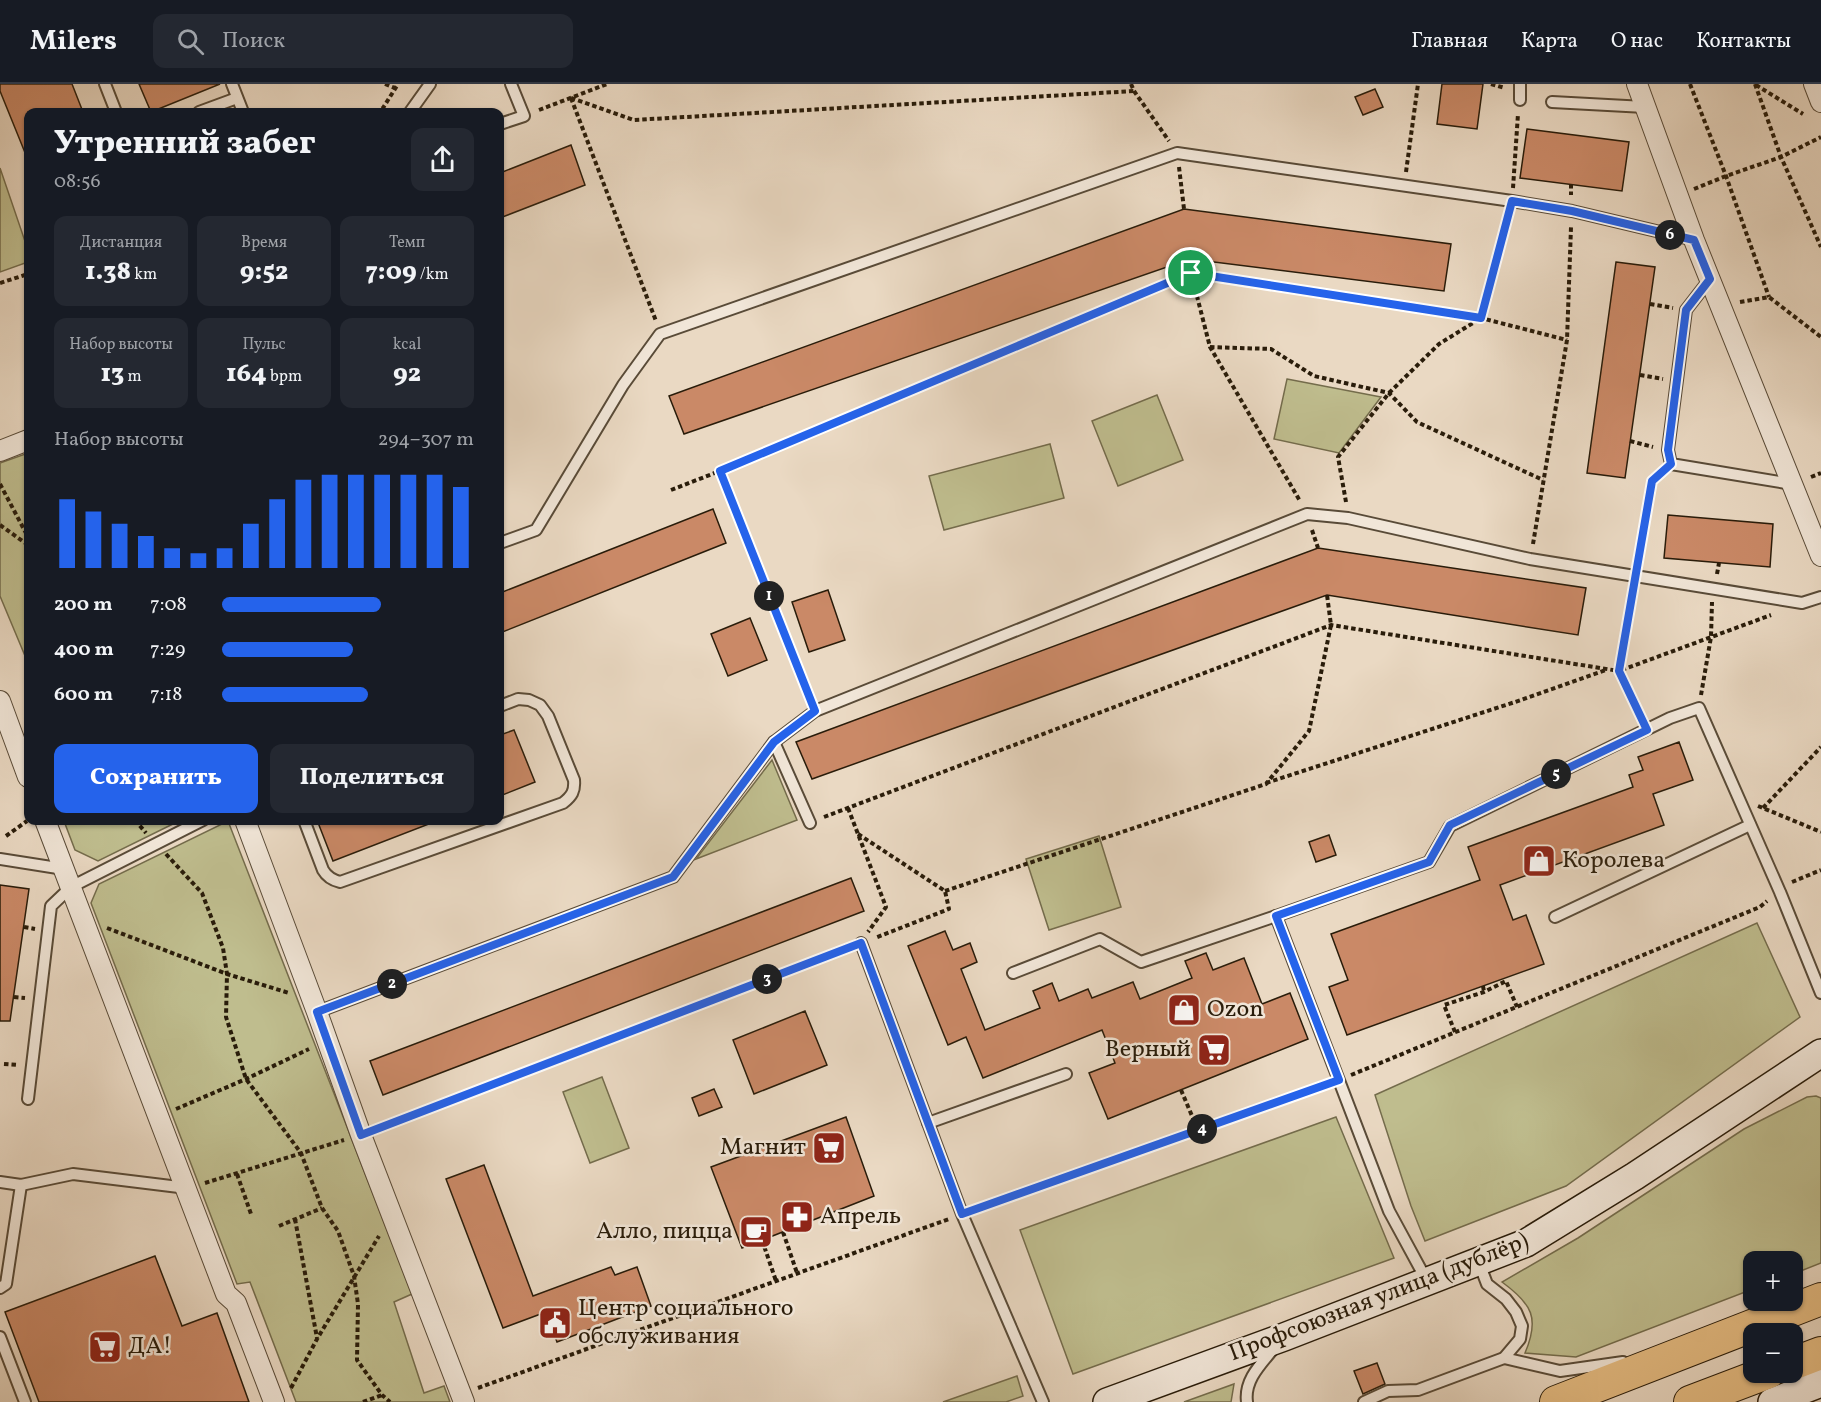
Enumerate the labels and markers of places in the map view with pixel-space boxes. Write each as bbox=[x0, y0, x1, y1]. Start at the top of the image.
pin: 6 bbox=[1655, 220, 1685, 250]
pin bbox=[1165, 247, 1216, 298]
pin: 1 bbox=[754, 581, 784, 611]
pin: 5 bbox=[1541, 759, 1571, 789]
shop icon: Королева bbox=[1521, 843, 1557, 879]
place label: Королева bbox=[1562, 844, 1665, 878]
pin: 3 bbox=[752, 964, 782, 994]
pin: 2 bbox=[377, 969, 407, 999]
shop icon: Ozon bbox=[1166, 992, 1202, 1028]
place label: Ozon bbox=[1207, 993, 1264, 1027]
supermarket icon: Верный bbox=[1196, 1032, 1232, 1068]
place label: Верный bbox=[1105, 1033, 1191, 1067]
pin: 4 bbox=[1187, 1114, 1217, 1144]
supermarket icon: Магнит bbox=[811, 1130, 847, 1166]
place label: Магнит bbox=[720, 1131, 806, 1165]
pharmacy icon: Апрель bbox=[779, 1199, 815, 1235]
place label: Апрель bbox=[820, 1200, 901, 1234]
cafe icon: Алло, пицца bbox=[738, 1214, 774, 1250]
place label: Алло, пицца bbox=[596, 1215, 733, 1249]
place label: Центр социального обслуживания bbox=[578, 1292, 793, 1354]
public building icon: Центр социального обслуживания bbox=[537, 1305, 573, 1341]
supermarket icon: ДА! bbox=[87, 1329, 123, 1365]
place label: ДА! bbox=[128, 1330, 172, 1364]

